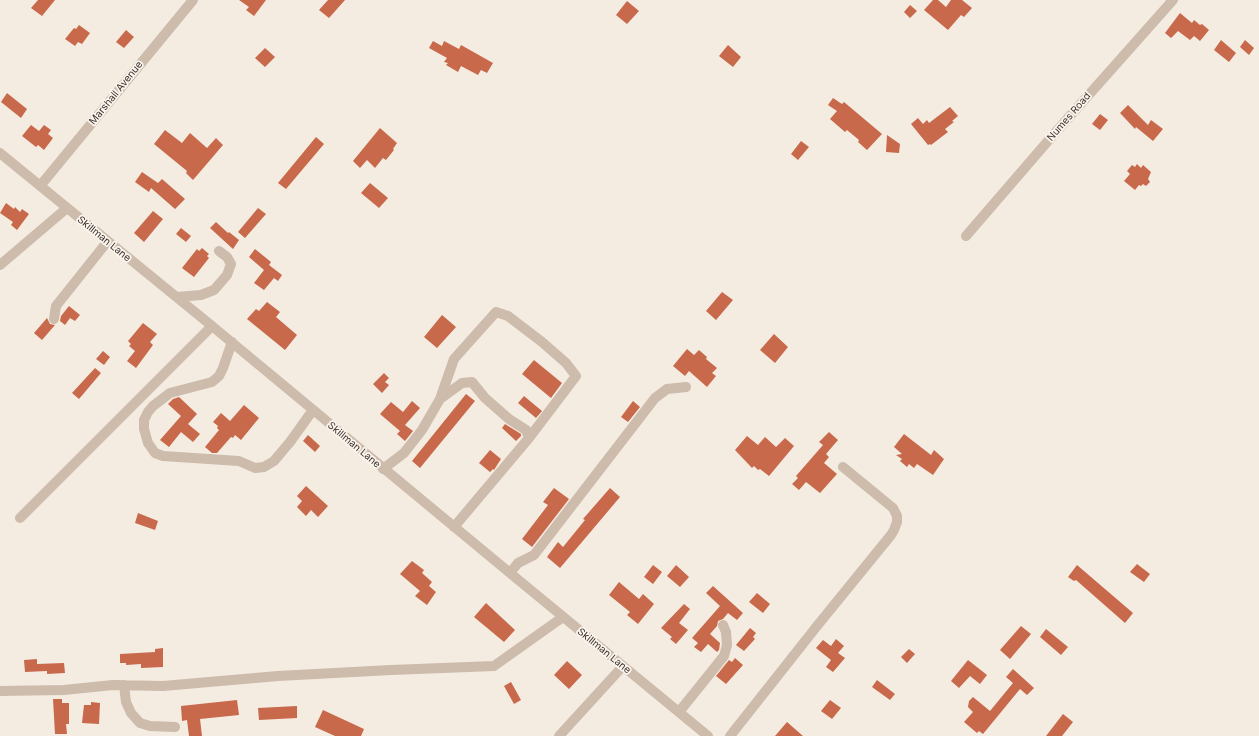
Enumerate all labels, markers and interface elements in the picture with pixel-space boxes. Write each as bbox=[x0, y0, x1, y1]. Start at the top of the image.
street label: Marshall Avenue bbox=[87, 59, 145, 127]
street label: Numes Road bbox=[1045, 90, 1093, 144]
street label: Skillman Lane bbox=[75, 214, 133, 264]
street label: Skillman Lane bbox=[325, 419, 383, 471]
street label: Skillman Lane bbox=[575, 626, 633, 676]

